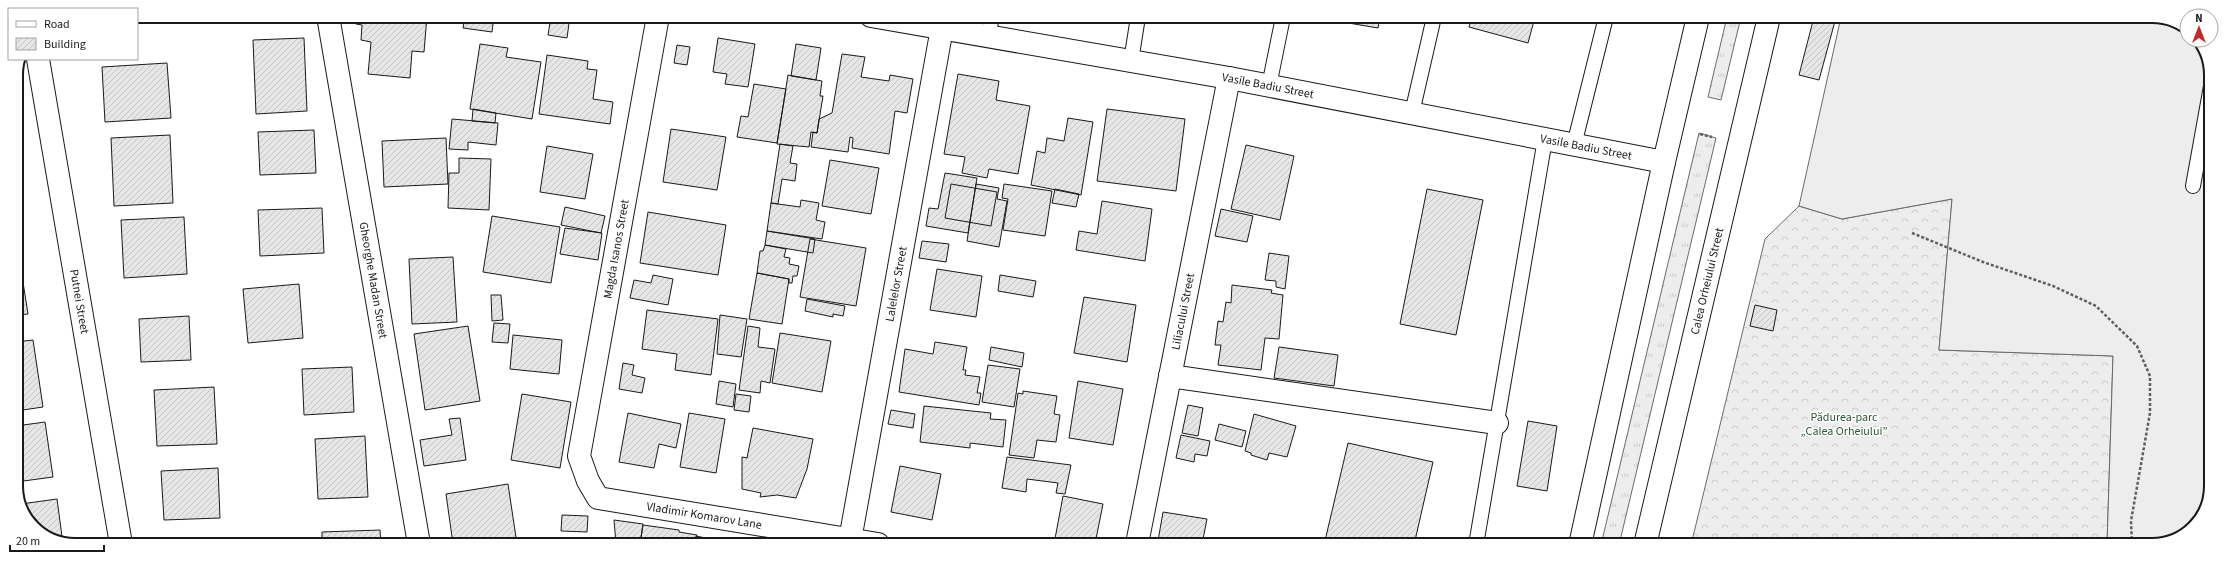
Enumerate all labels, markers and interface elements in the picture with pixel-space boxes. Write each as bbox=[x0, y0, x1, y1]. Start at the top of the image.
legend bbox=[8, 8, 138, 60]
north arrow bbox=[2179, 8, 2219, 48]
text: N bbox=[2195, 11, 2203, 26]
text: Road bbox=[44, 16, 70, 33]
text: Building bbox=[44, 36, 86, 53]
street label: Vasile Badiu Street bbox=[1221, 69, 1315, 103]
street label: Vasile Badiu Street bbox=[1539, 130, 1633, 165]
street label: Magda Isanos Street bbox=[599, 198, 634, 300]
street label: Gheorghe Madan Street bbox=[355, 221, 391, 340]
street label: Calea Orheiului Street bbox=[1687, 226, 1728, 336]
street label: Lalelelor Street bbox=[881, 245, 912, 323]
street label: Putnei Street bbox=[65, 268, 93, 335]
street label: Liliacului Street bbox=[1168, 272, 1199, 351]
park label: Pădurea-parc „Calea Orheiului” bbox=[1800, 409, 1888, 440]
street label: Vladimir Komarov Lane bbox=[645, 498, 763, 534]
scale bar bbox=[10, 527, 104, 553]
text: 20 m bbox=[16, 533, 40, 550]

